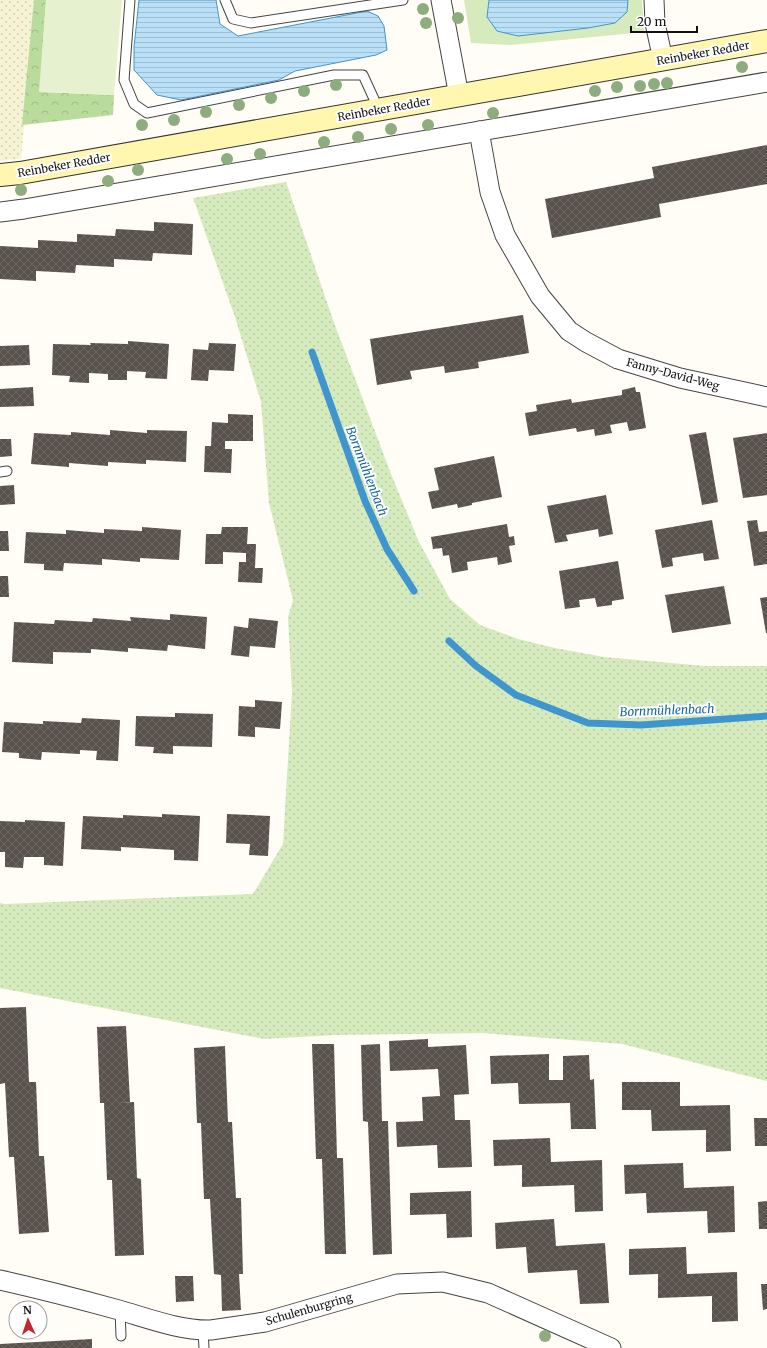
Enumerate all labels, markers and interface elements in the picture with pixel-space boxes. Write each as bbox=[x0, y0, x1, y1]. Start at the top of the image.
scale bar bbox=[631, 8, 697, 34]
text: 20 m bbox=[637, 14, 666, 29]
street label: Reinbeker Redder bbox=[655, 38, 751, 68]
street label: Reinbeker Redder bbox=[336, 94, 432, 124]
street label: Reinbeker Redder bbox=[16, 150, 112, 180]
street label: Fanny-David-Weg bbox=[625, 355, 721, 393]
water label: Bornmühlenbach bbox=[343, 424, 391, 518]
water label: Bornmühlenbach bbox=[619, 701, 715, 719]
street label: Schulenburgring bbox=[264, 1290, 354, 1328]
north arrow bbox=[8, 1300, 48, 1340]
text: N bbox=[23, 1303, 32, 1317]

